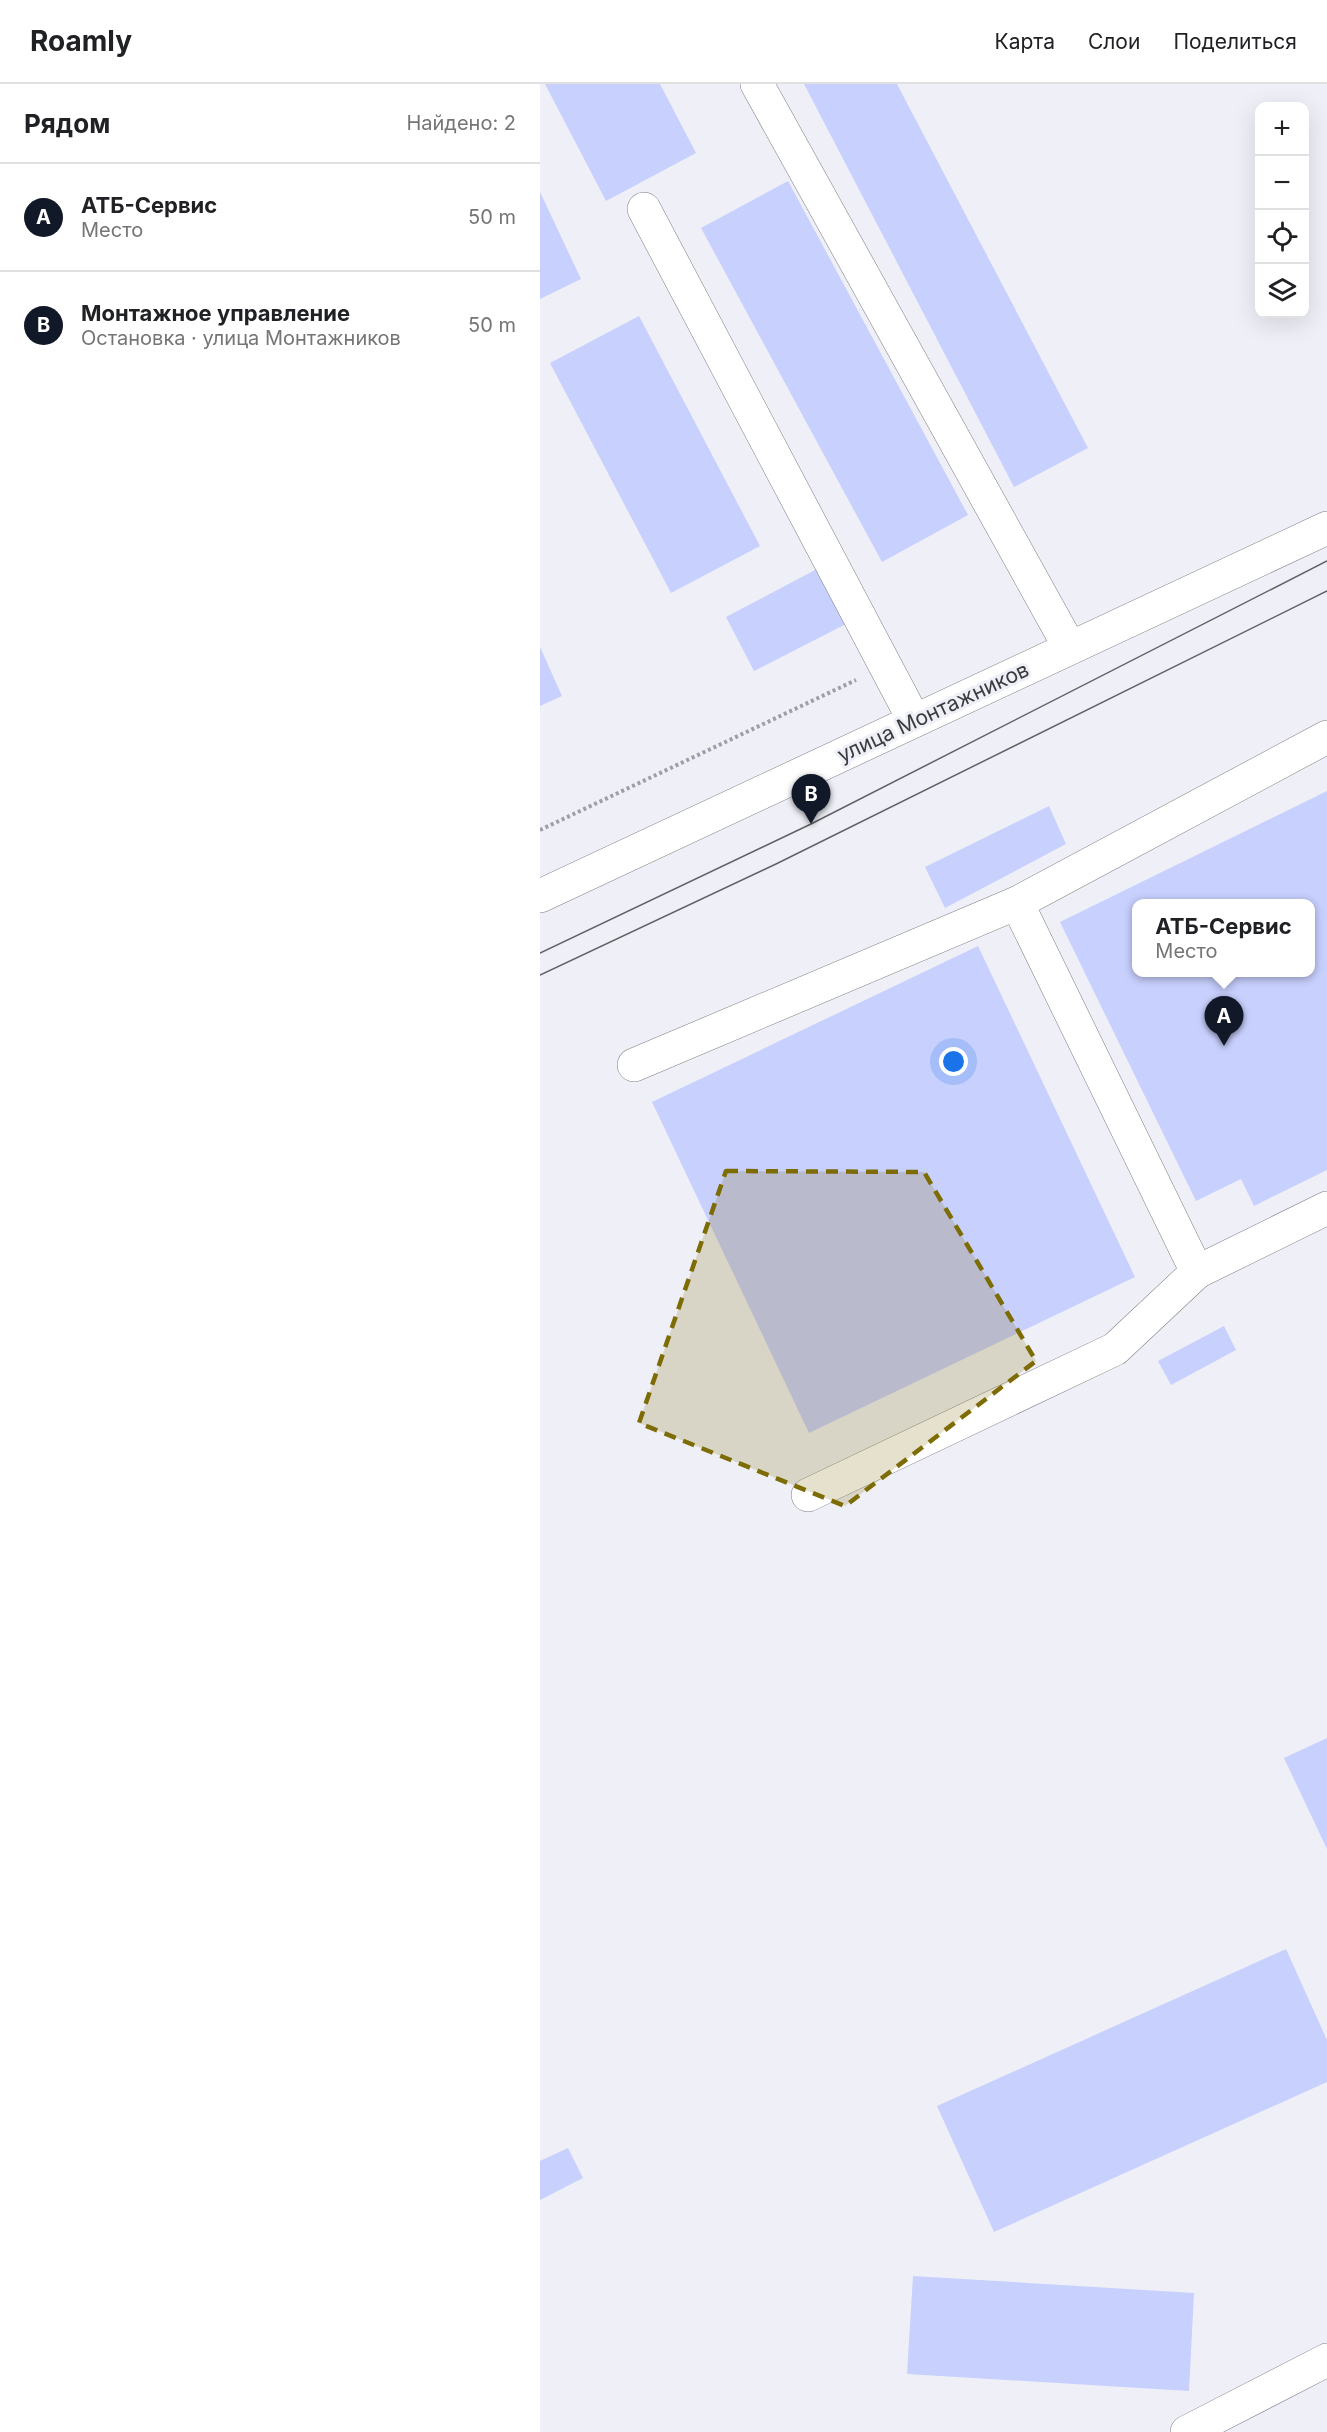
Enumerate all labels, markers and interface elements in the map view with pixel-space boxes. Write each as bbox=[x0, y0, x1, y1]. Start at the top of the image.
text: Roamly bbox=[30, 24, 132, 58]
text: Карта bbox=[995, 29, 1055, 54]
text: Слои bbox=[1088, 29, 1140, 54]
text: Поделиться bbox=[1173, 29, 1297, 54]
map controls bbox=[1255, 102, 1309, 318]
button: + bbox=[1255, 102, 1309, 156]
text: Рядом bbox=[24, 108, 110, 139]
text: Найдено: 2 bbox=[406, 111, 516, 135]
button: − bbox=[1255, 156, 1309, 210]
text: АТБ-Сервис bbox=[81, 192, 217, 218]
text: A bbox=[36, 205, 51, 229]
text: 50 m bbox=[468, 205, 516, 229]
button: locate bbox=[1255, 210, 1309, 264]
text: Место bbox=[81, 218, 143, 242]
button: layers bbox=[1255, 264, 1309, 318]
text: Монтажное управление bbox=[81, 300, 350, 326]
text: B bbox=[37, 313, 50, 337]
text: 50 m bbox=[468, 313, 516, 337]
text: Остановка · улица Монтажников bbox=[81, 326, 401, 350]
street label: улица Монтажников bbox=[833, 657, 1033, 767]
pin: B bbox=[792, 774, 830, 824]
popup bbox=[1132, 899, 1315, 977]
text: АТБ-Сервис bbox=[1155, 913, 1292, 939]
text: Место bbox=[1155, 939, 1218, 963]
pin: A bbox=[1204, 996, 1244, 1046]
your location bbox=[939, 1047, 968, 1076]

